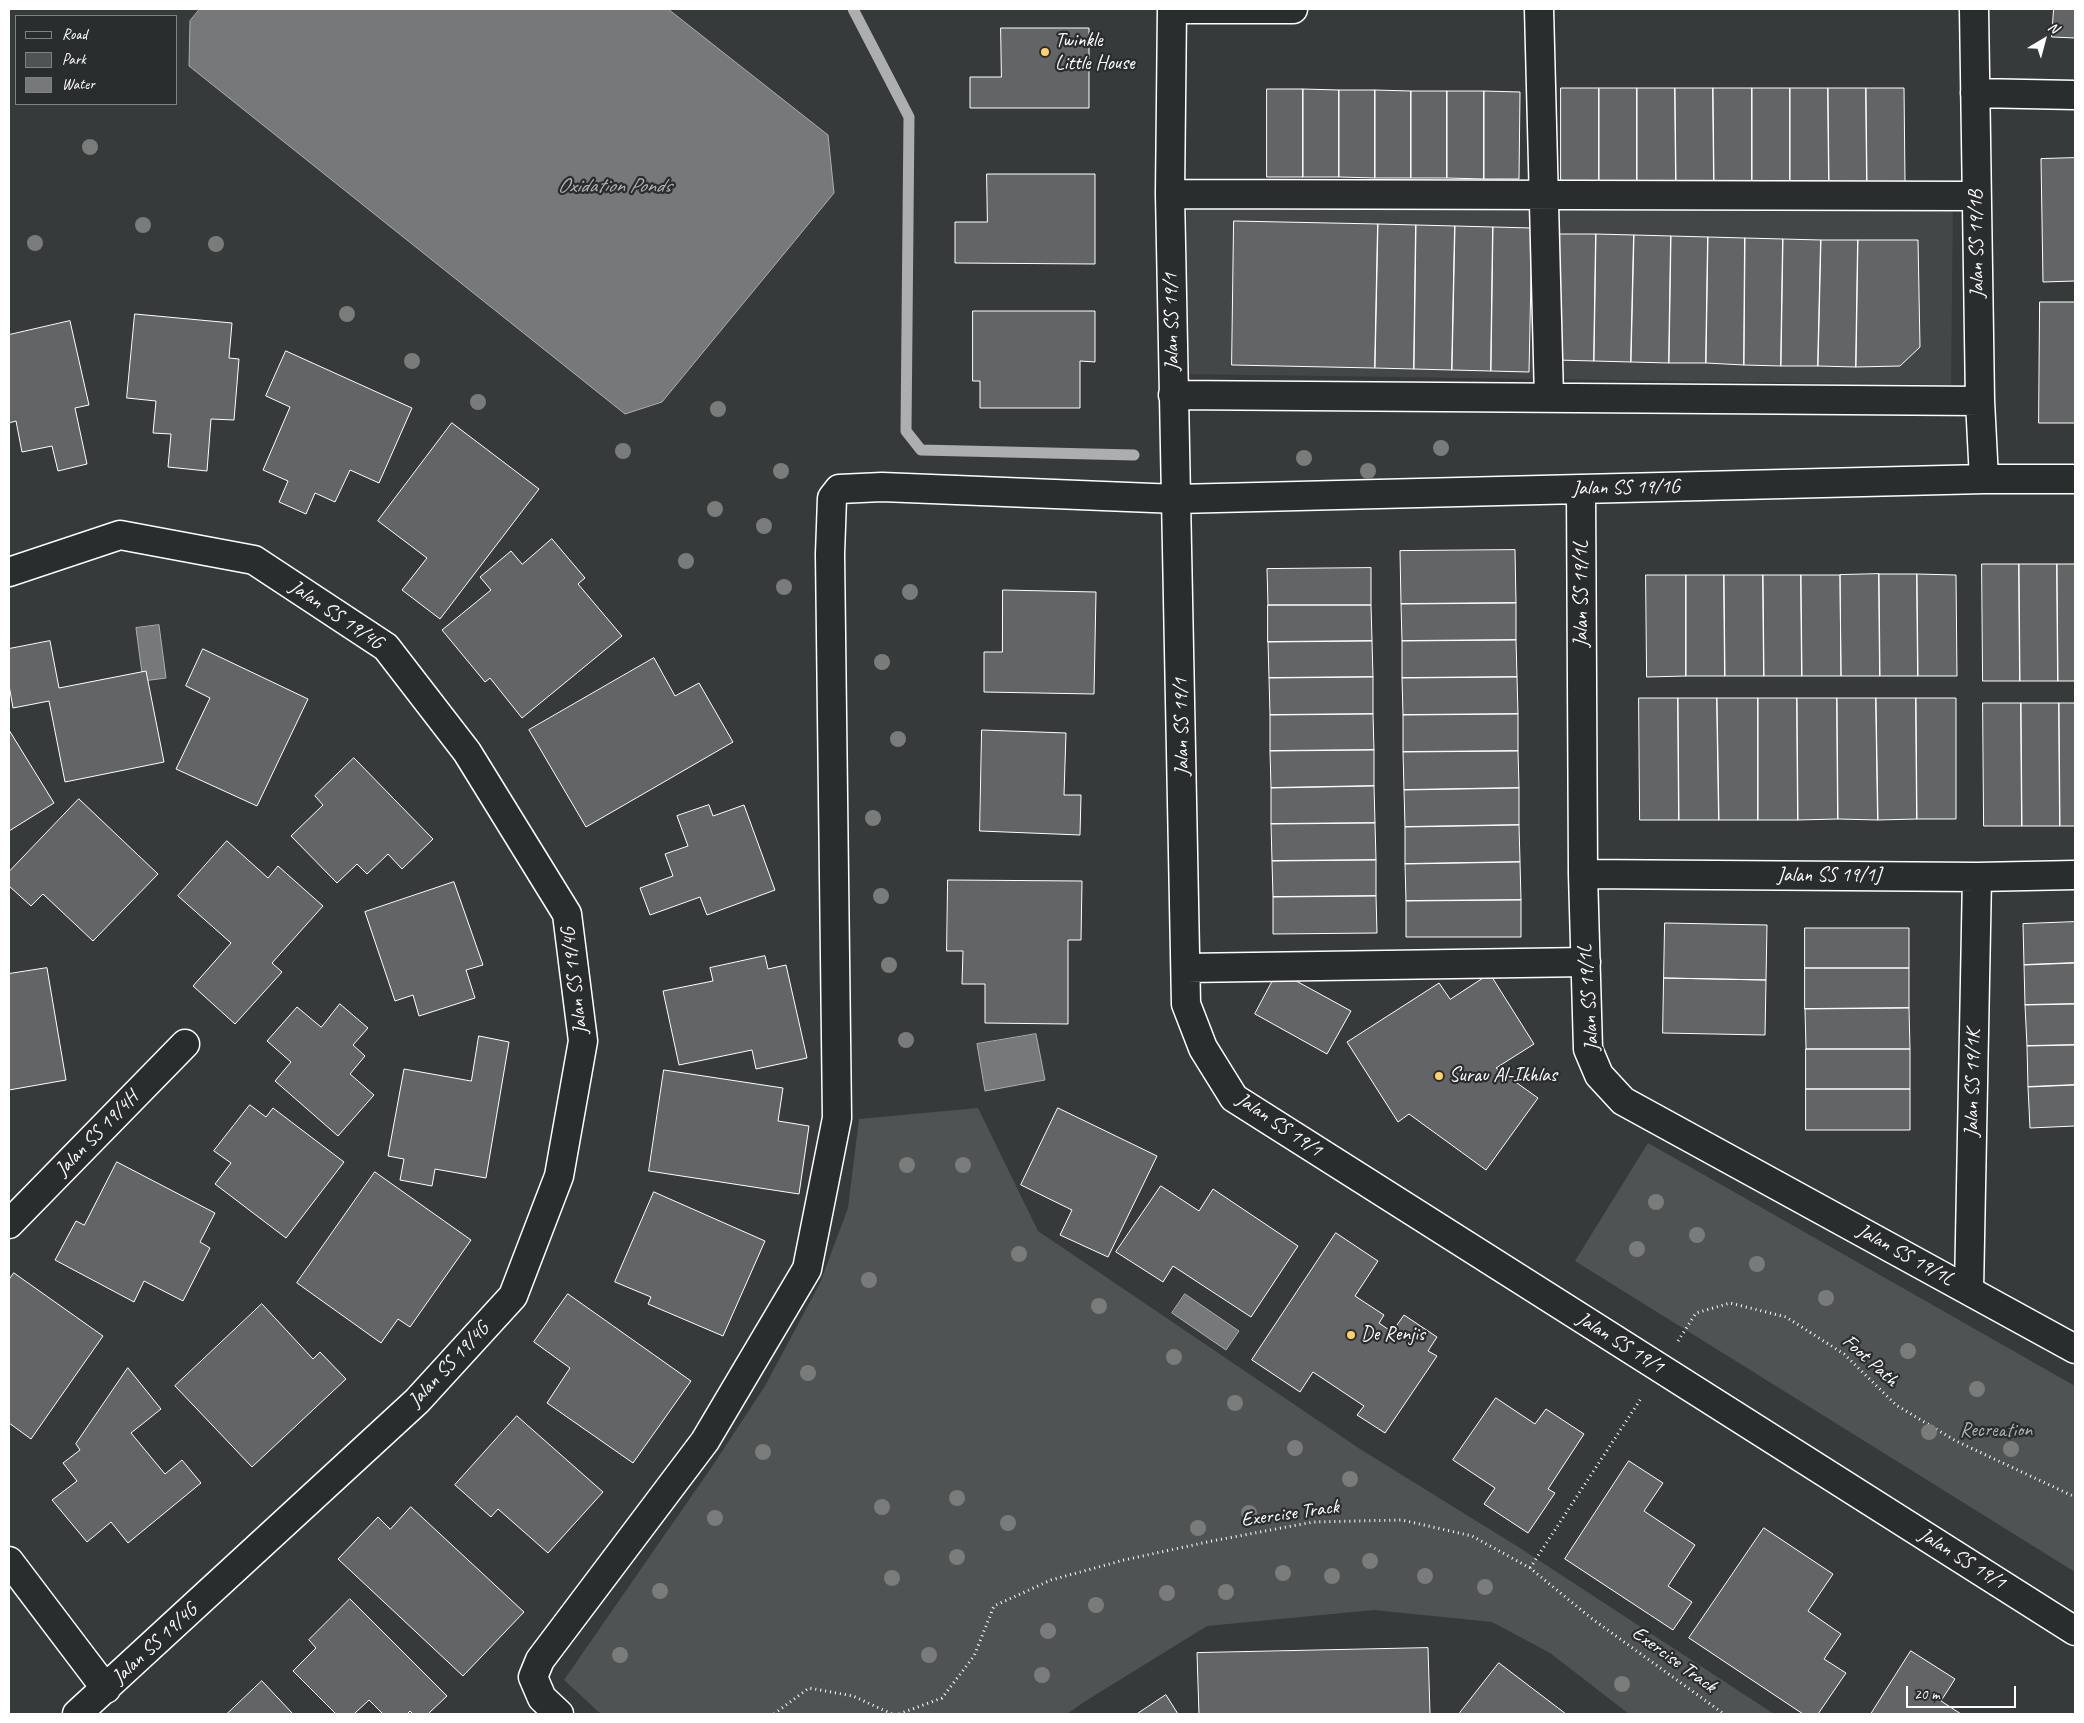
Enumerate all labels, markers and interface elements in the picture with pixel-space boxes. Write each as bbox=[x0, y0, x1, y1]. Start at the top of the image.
legend bbox=[15, 15, 178, 105]
north arrow bbox=[2019, 15, 2069, 65]
text: N bbox=[2045, 18, 2062, 37]
text: Road bbox=[62, 25, 87, 44]
place label: Twinkle Little House bbox=[1055, 29, 1134, 76]
marker: Twinkle Little House bbox=[1039, 46, 1051, 58]
text: Park bbox=[62, 50, 86, 69]
text: Water bbox=[62, 75, 95, 94]
water label: Oxidation Ponds bbox=[557, 173, 671, 199]
street label: Jalan SS 19/1B bbox=[1964, 190, 1990, 298]
street label: Jalan SS 19/1 bbox=[1159, 273, 1185, 371]
street label: Jalan SS 19/1G bbox=[1572, 475, 1680, 501]
street label: Jalan SS 19/1L bbox=[1570, 541, 1594, 647]
street label: Jalan SS 19/4G bbox=[285, 575, 387, 655]
street label: Jalan SS 19/1 bbox=[1169, 678, 1195, 776]
street label: Jalan SS 19/1J bbox=[1777, 864, 1881, 888]
street label: Jalan SS 19/4G bbox=[557, 926, 593, 1036]
street label: Jalan SS 19/1L bbox=[1573, 944, 1605, 1052]
street label: Jalan SS 19/1K bbox=[1960, 1029, 1986, 1137]
place label: Surau Al-Ikhlas bbox=[1449, 1064, 1557, 1088]
marker: Surau Al-Ikhlas bbox=[1433, 1070, 1445, 1082]
street label: Jalan SS 19/4H bbox=[50, 1086, 144, 1182]
street label: Jalan SS 19/1 bbox=[1232, 1088, 1326, 1162]
street label: Jalan SS 19/1L bbox=[1853, 1219, 1957, 1291]
street label: Jalan SS 19/1 bbox=[1572, 1307, 1668, 1379]
street label: Jalan SS 19/4G bbox=[404, 1317, 494, 1413]
place label: De Renjis bbox=[1361, 1323, 1425, 1347]
marker: De Renjis bbox=[1345, 1329, 1357, 1341]
street label: Foot Path bbox=[1837, 1330, 1903, 1392]
park label: Recreation bbox=[1960, 1419, 2032, 1443]
street label: Exercise Track bbox=[1240, 1495, 1340, 1533]
street label: Jalan SS 19/1 bbox=[1914, 1523, 2010, 1595]
street label: Jalan SS 19/4G bbox=[107, 1599, 203, 1689]
street label: Exercise Track bbox=[1627, 1621, 1721, 1699]
scale bar bbox=[1909, 1676, 2019, 1708]
text: 20 m bbox=[1914, 1685, 1940, 1704]

